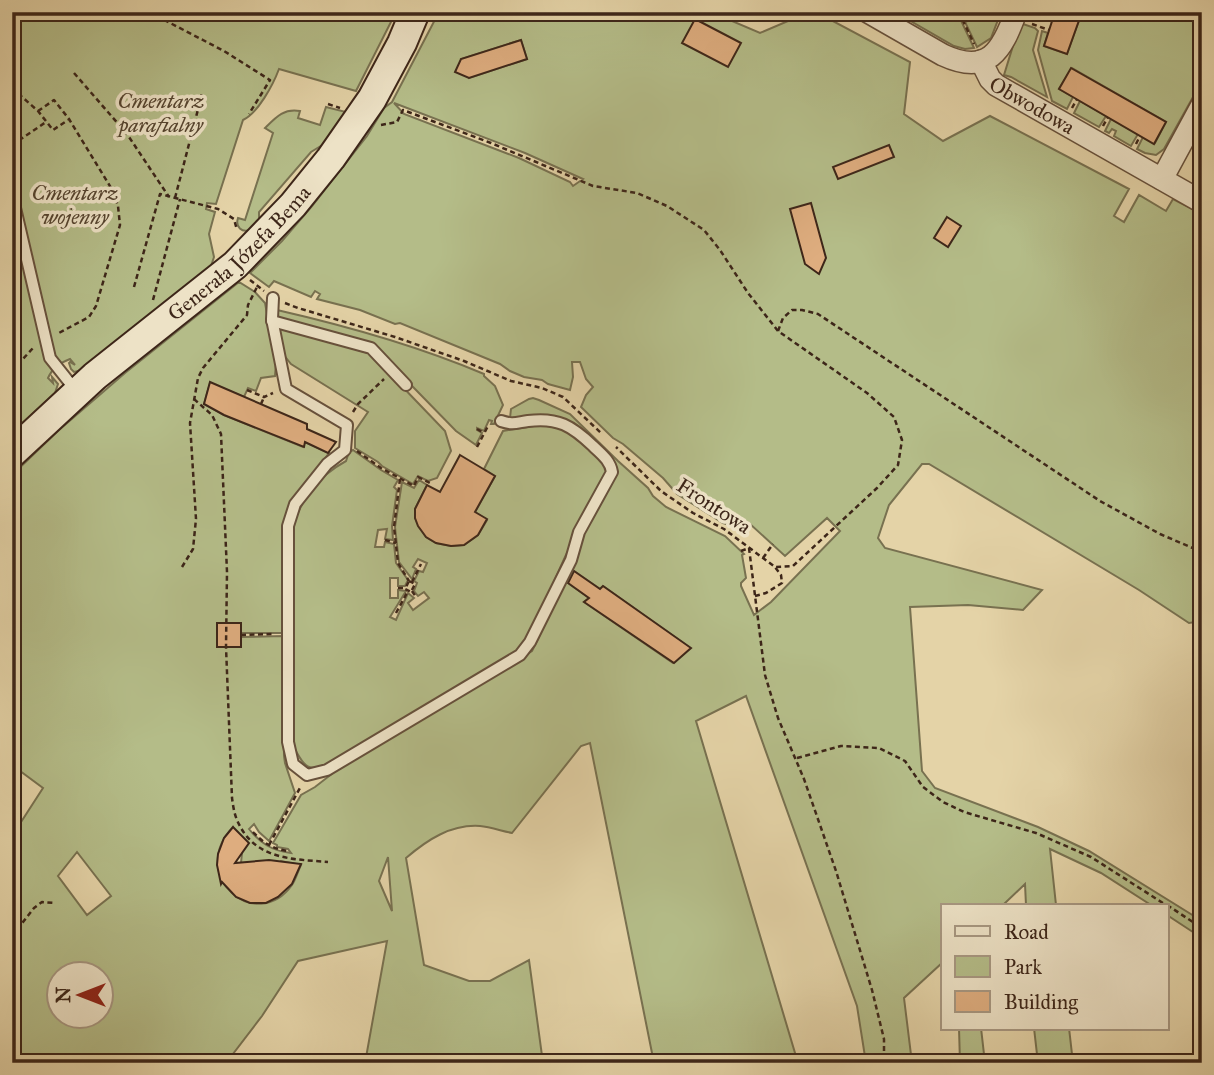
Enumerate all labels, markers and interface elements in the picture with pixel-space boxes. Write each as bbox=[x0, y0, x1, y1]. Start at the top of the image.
street label: Obwodowa bbox=[985, 71, 1079, 140]
park label: Cmentarz parafialny bbox=[116, 88, 204, 138]
park label: Cmentarz wojenny bbox=[32, 180, 118, 230]
street label: Generała Józefa Bema bbox=[162, 180, 317, 326]
street label: Frontowa bbox=[672, 472, 756, 540]
legend bbox=[941, 904, 1168, 1030]
text: Road bbox=[1004, 919, 1049, 945]
text: Park bbox=[1004, 954, 1042, 980]
north arrow bbox=[46, 960, 116, 1030]
text: N bbox=[52, 987, 75, 1003]
text: Building bbox=[1004, 989, 1078, 1015]

